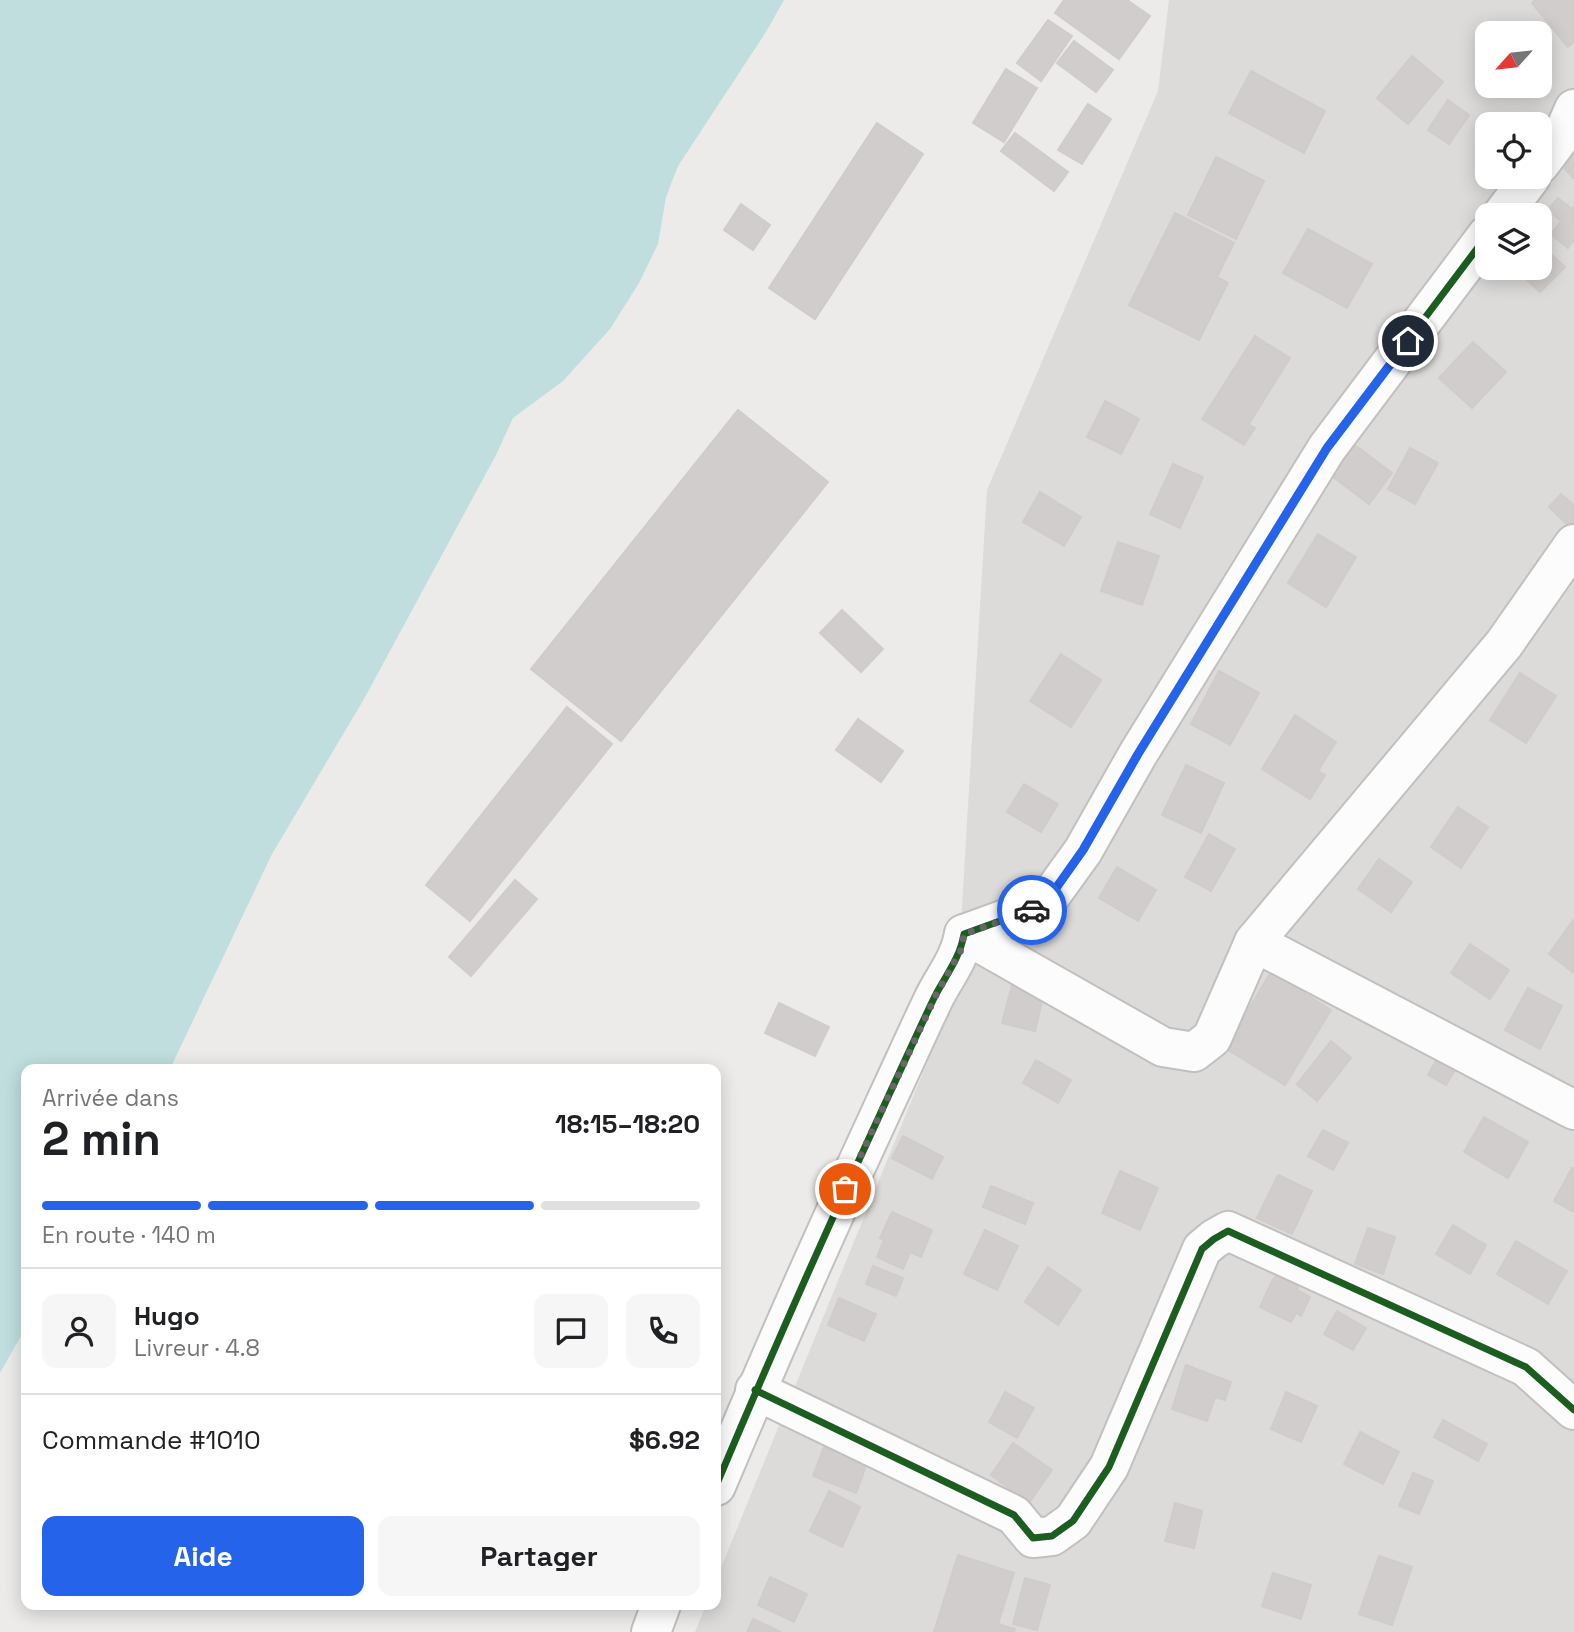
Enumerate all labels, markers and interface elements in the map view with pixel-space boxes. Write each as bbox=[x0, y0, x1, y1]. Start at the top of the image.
north arrow bbox=[1475, 21, 1552, 98]
map controls bbox=[1475, 21, 1552, 280]
button: locate bbox=[1475, 112, 1552, 189]
button: layers bbox=[1475, 203, 1552, 280]
pin bbox=[1378, 311, 1438, 371]
icon: home bbox=[1389, 322, 1427, 360]
courier bbox=[997, 875, 1067, 945]
icon: car bbox=[1013, 891, 1051, 929]
text: Arrivée dans bbox=[42, 1083, 179, 1113]
text: 18:15–18:20 bbox=[555, 1107, 700, 1141]
text: 2 min bbox=[42, 1110, 161, 1168]
pin bbox=[815, 1159, 875, 1219]
icon: bag bbox=[826, 1170, 864, 1208]
text: En route · 140 m bbox=[42, 1220, 216, 1250]
button: person bbox=[42, 1294, 116, 1368]
button: chat bbox=[534, 1294, 608, 1368]
button: phone bbox=[626, 1294, 700, 1368]
text: Hugo bbox=[134, 1299, 200, 1333]
text: Livreur · 4.8 bbox=[134, 1333, 260, 1363]
text: Commande #1010 bbox=[42, 1423, 261, 1457]
text: $6.92 bbox=[629, 1423, 700, 1457]
button: Aide bbox=[42, 1516, 364, 1596]
button: Partager bbox=[378, 1516, 700, 1596]

